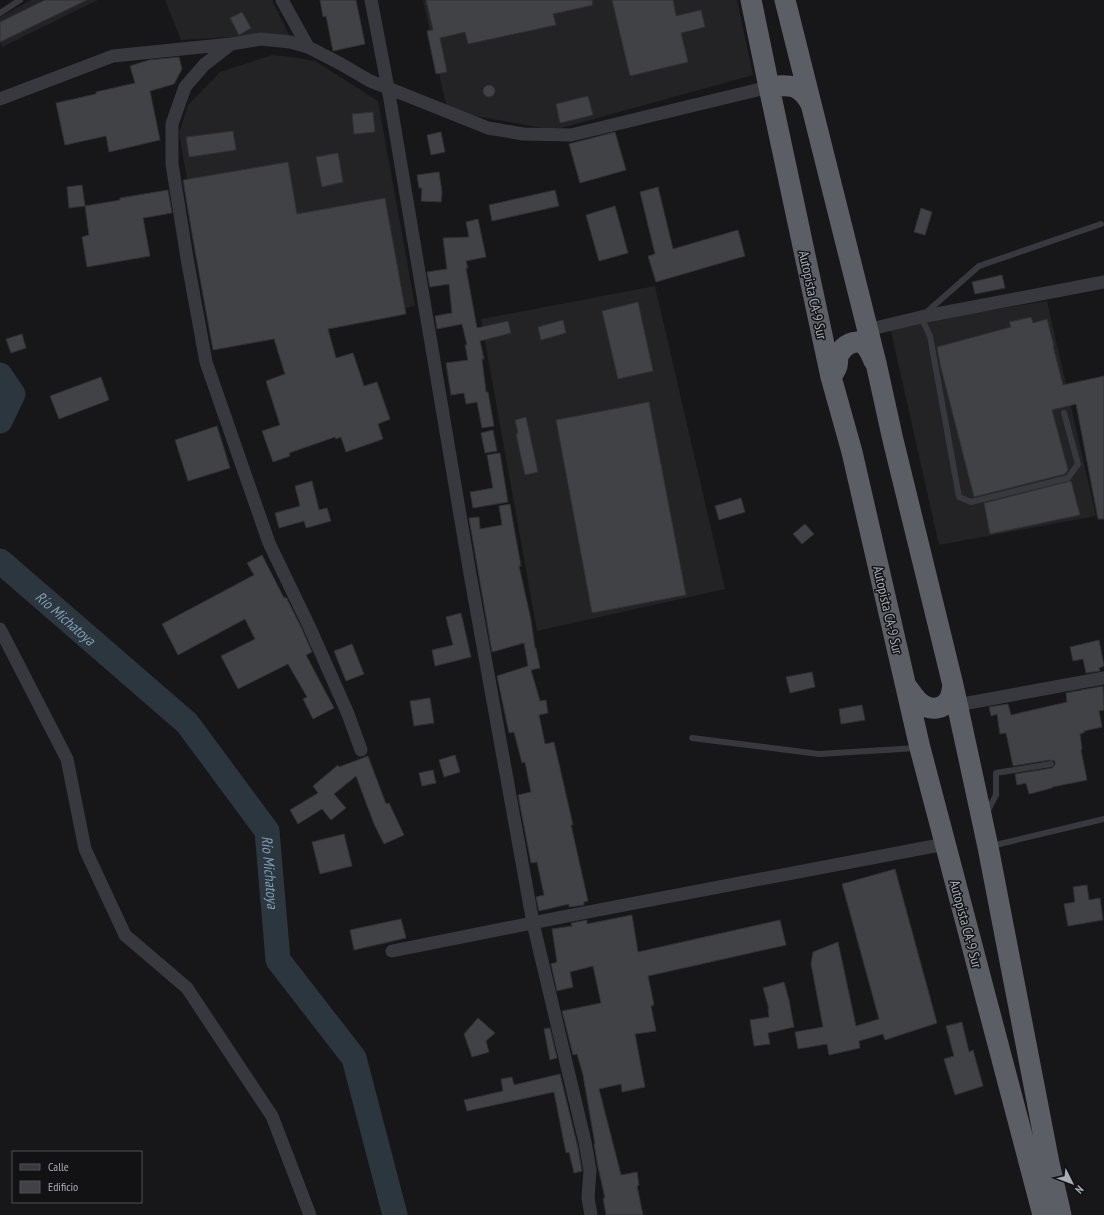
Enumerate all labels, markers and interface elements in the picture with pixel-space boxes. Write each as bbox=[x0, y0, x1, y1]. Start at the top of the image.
street label: Autopista CA-9 Sur bbox=[795, 249, 831, 341]
street label: Autopista CA-9 Sur bbox=[869, 564, 907, 656]
water label: Río Michatoya bbox=[32, 587, 100, 650]
water label: Río Michatoya bbox=[258, 835, 283, 910]
street label: Autopista CA-9 Sur bbox=[946, 878, 986, 970]
legend bbox=[12, 1151, 142, 1203]
text: Calle bbox=[48, 1159, 69, 1174]
north arrow bbox=[1052, 1163, 1092, 1203]
text: Edificio bbox=[48, 1179, 78, 1194]
text: N bbox=[1072, 1183, 1087, 1197]

